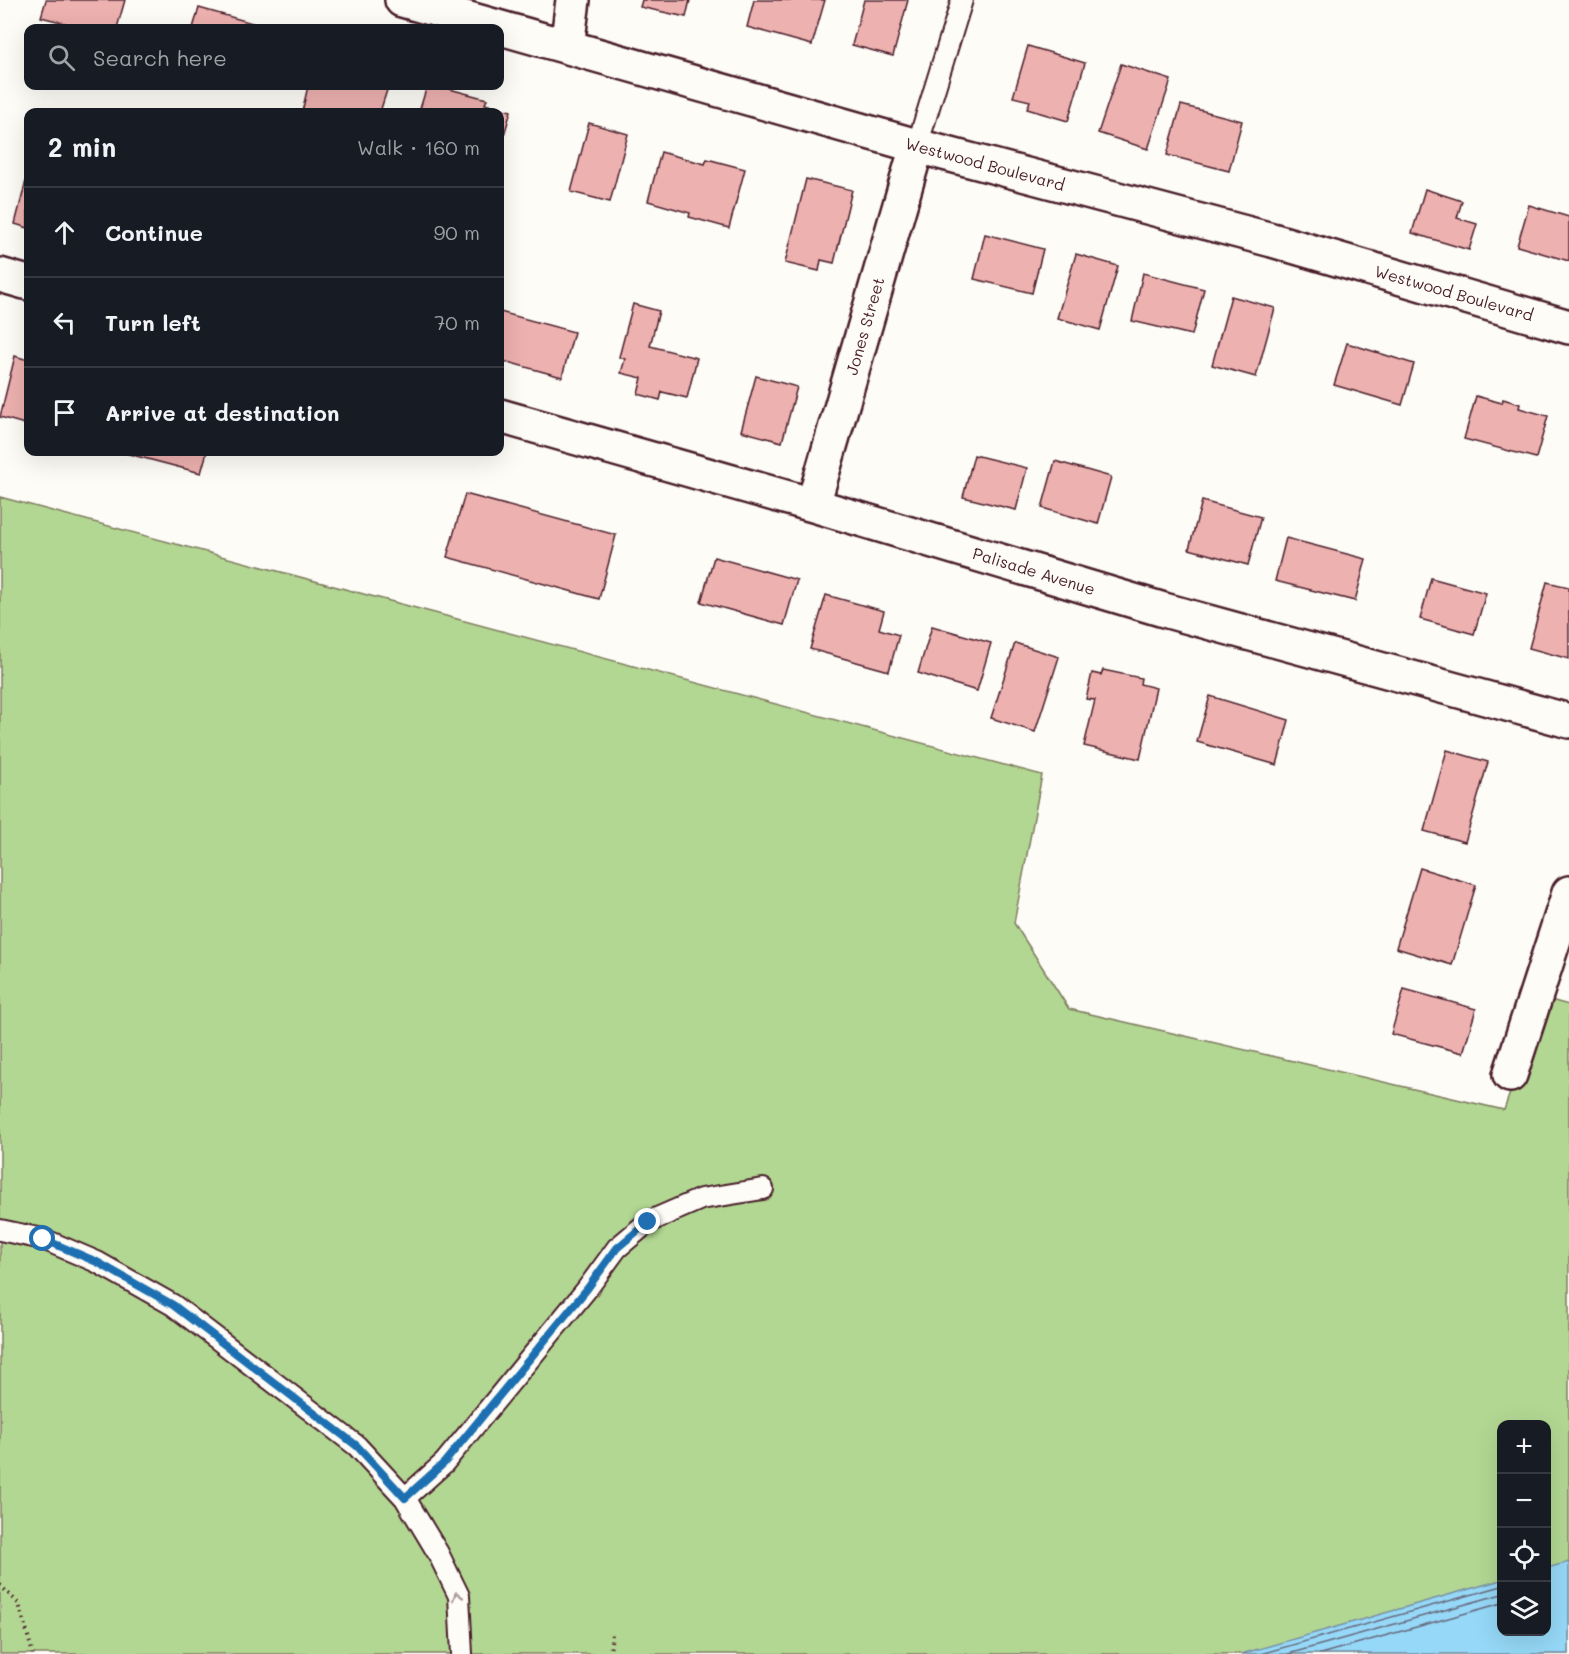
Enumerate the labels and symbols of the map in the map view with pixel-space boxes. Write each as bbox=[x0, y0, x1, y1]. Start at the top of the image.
street label: Westwood Boulevard bbox=[903, 132, 1067, 195]
street label: Westwood Boulevard bbox=[1372, 260, 1536, 325]
street label: Jones Street bbox=[841, 274, 889, 377]
street label: Palisade Avenue bbox=[970, 542, 1098, 599]
route end bbox=[634, 1208, 660, 1234]
route start bbox=[29, 1225, 55, 1251]
one-way arrow bbox=[452, 1591, 464, 1602]

